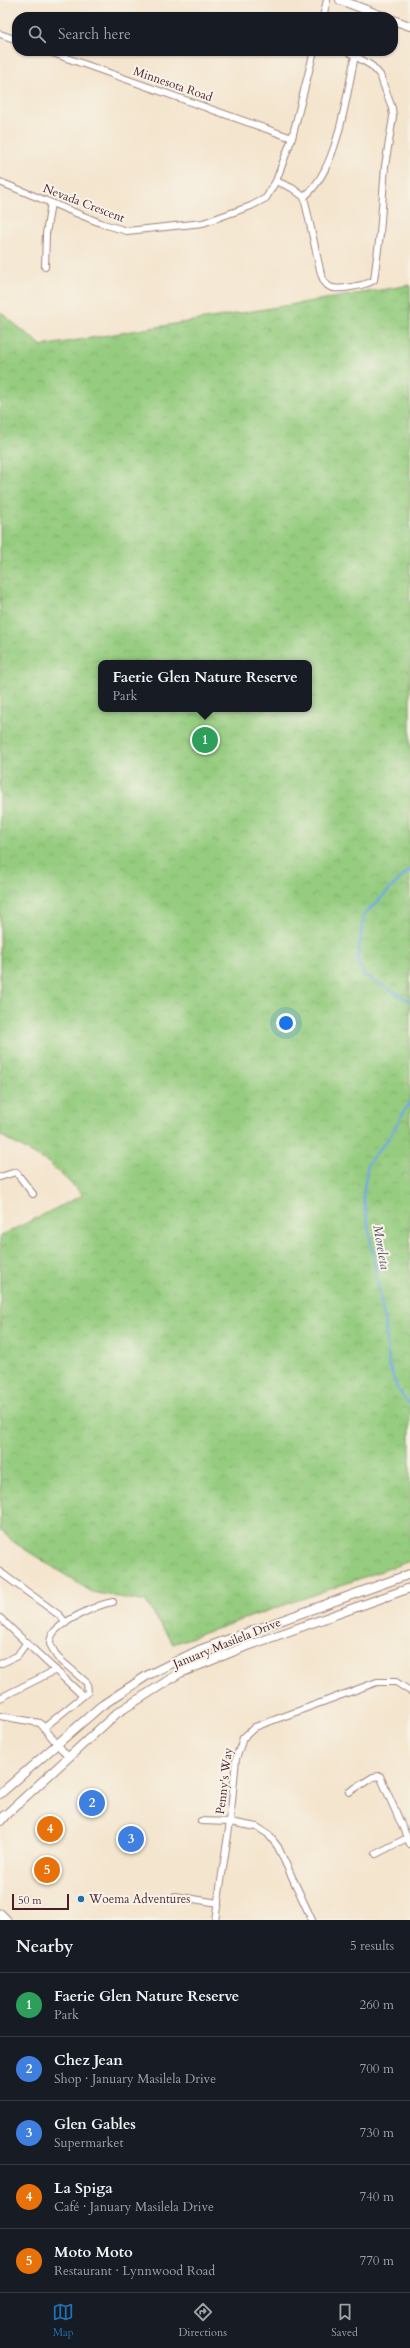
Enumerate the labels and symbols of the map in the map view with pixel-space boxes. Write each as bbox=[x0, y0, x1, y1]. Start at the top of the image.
street label: Minnesota Road bbox=[131, 63, 215, 105]
street label: Nevada Crescent bbox=[41, 180, 127, 226]
pin: 1 bbox=[192, 725, 218, 755]
your location bbox=[276, 1013, 296, 1033]
water label: Moreleta bbox=[368, 1223, 394, 1271]
street label: January Masilela Drive bbox=[169, 1614, 283, 1673]
street label: Penny's Way bbox=[212, 1746, 236, 1815]
pin: 2 bbox=[79, 1788, 105, 1818]
pin: 4 bbox=[37, 1814, 63, 1844]
pin: 3 bbox=[118, 1824, 144, 1854]
pin: 5 bbox=[34, 1855, 60, 1885]
place label: Woema Adventures bbox=[88, 1891, 190, 1907]
scale bar bbox=[12, 1892, 69, 1911]
marker: Woema Adventures bbox=[76, 1894, 86, 1904]

